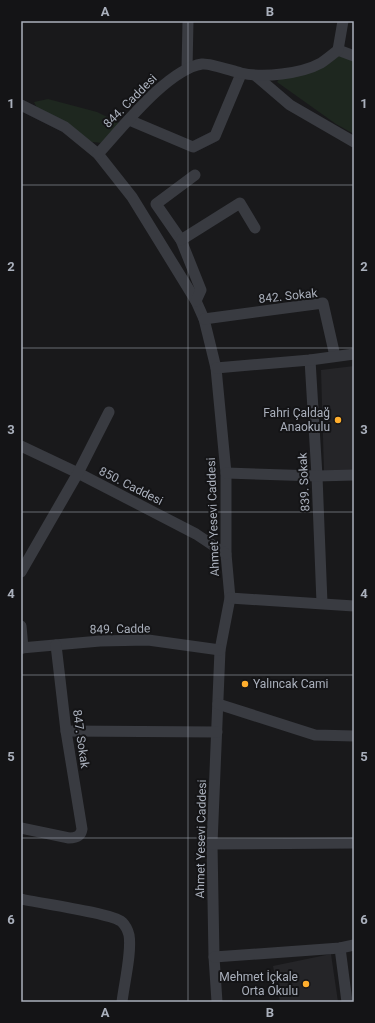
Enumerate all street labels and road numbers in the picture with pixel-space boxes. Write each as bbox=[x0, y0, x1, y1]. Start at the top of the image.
street label: 844. Caddesi bbox=[100, 71, 160, 131]
street label: 842. Sokak bbox=[258, 286, 319, 306]
street label: 839. Sokak bbox=[295, 451, 313, 512]
street label: Ahmet Yesevi Caddesi bbox=[204, 457, 222, 577]
street label: 850. Caddesi bbox=[97, 464, 165, 508]
street label: 849. Cadde bbox=[90, 621, 150, 637]
street label: 847. Sokak bbox=[70, 709, 92, 770]
street label: Ahmet Yesevi Caddesi bbox=[193, 779, 209, 899]

